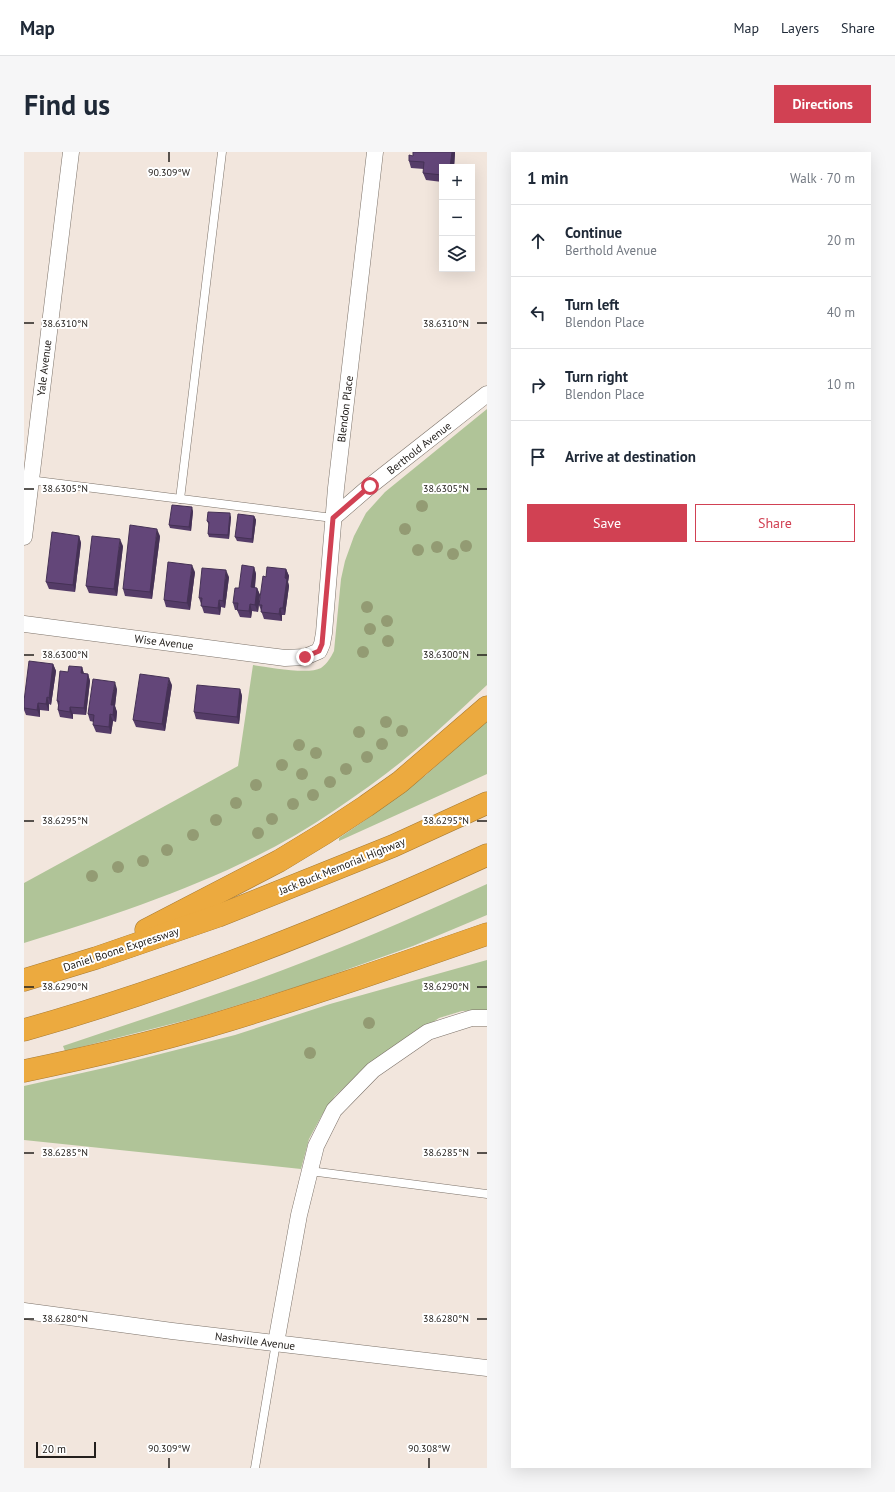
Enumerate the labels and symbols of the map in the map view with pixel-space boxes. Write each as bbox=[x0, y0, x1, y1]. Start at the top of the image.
text: 90.309°W bbox=[148, 166, 191, 179]
text: 38.6310°N bbox=[42, 317, 88, 330]
text: 38.6310°N bbox=[423, 317, 469, 330]
street label: Yale Avenue bbox=[34, 339, 54, 397]
street label: Blendon Place bbox=[334, 374, 356, 443]
street label: Berthold Avenue bbox=[384, 418, 454, 477]
route start bbox=[361, 477, 379, 495]
text: 38.6305°N bbox=[42, 482, 88, 495]
text: 38.6305°N bbox=[423, 482, 469, 495]
street label: Wise Avenue bbox=[134, 631, 195, 653]
text: 38.6300°N bbox=[42, 648, 88, 661]
route end bbox=[296, 648, 314, 666]
text: 38.6300°N bbox=[423, 648, 469, 661]
text: 38.6295°N bbox=[42, 814, 88, 827]
text: 38.6295°N bbox=[423, 814, 469, 827]
street label: Jack Buck Memorial Highway bbox=[276, 834, 408, 898]
street label: Daniel Boone Expressway bbox=[61, 923, 181, 974]
text: 38.6290°N bbox=[42, 980, 88, 993]
text: 38.6290°N bbox=[423, 980, 469, 993]
text: 38.6285°N bbox=[42, 1146, 88, 1159]
text: 38.6285°N bbox=[423, 1146, 469, 1159]
text: 38.6280°N bbox=[42, 1312, 88, 1325]
text: 38.6280°N bbox=[423, 1312, 469, 1325]
street label: Nashville Avenue bbox=[214, 1329, 296, 1353]
scale bar bbox=[36, 1440, 96, 1459]
text: 90.309°W bbox=[148, 1442, 191, 1455]
text: 90.308°W bbox=[408, 1442, 451, 1455]

